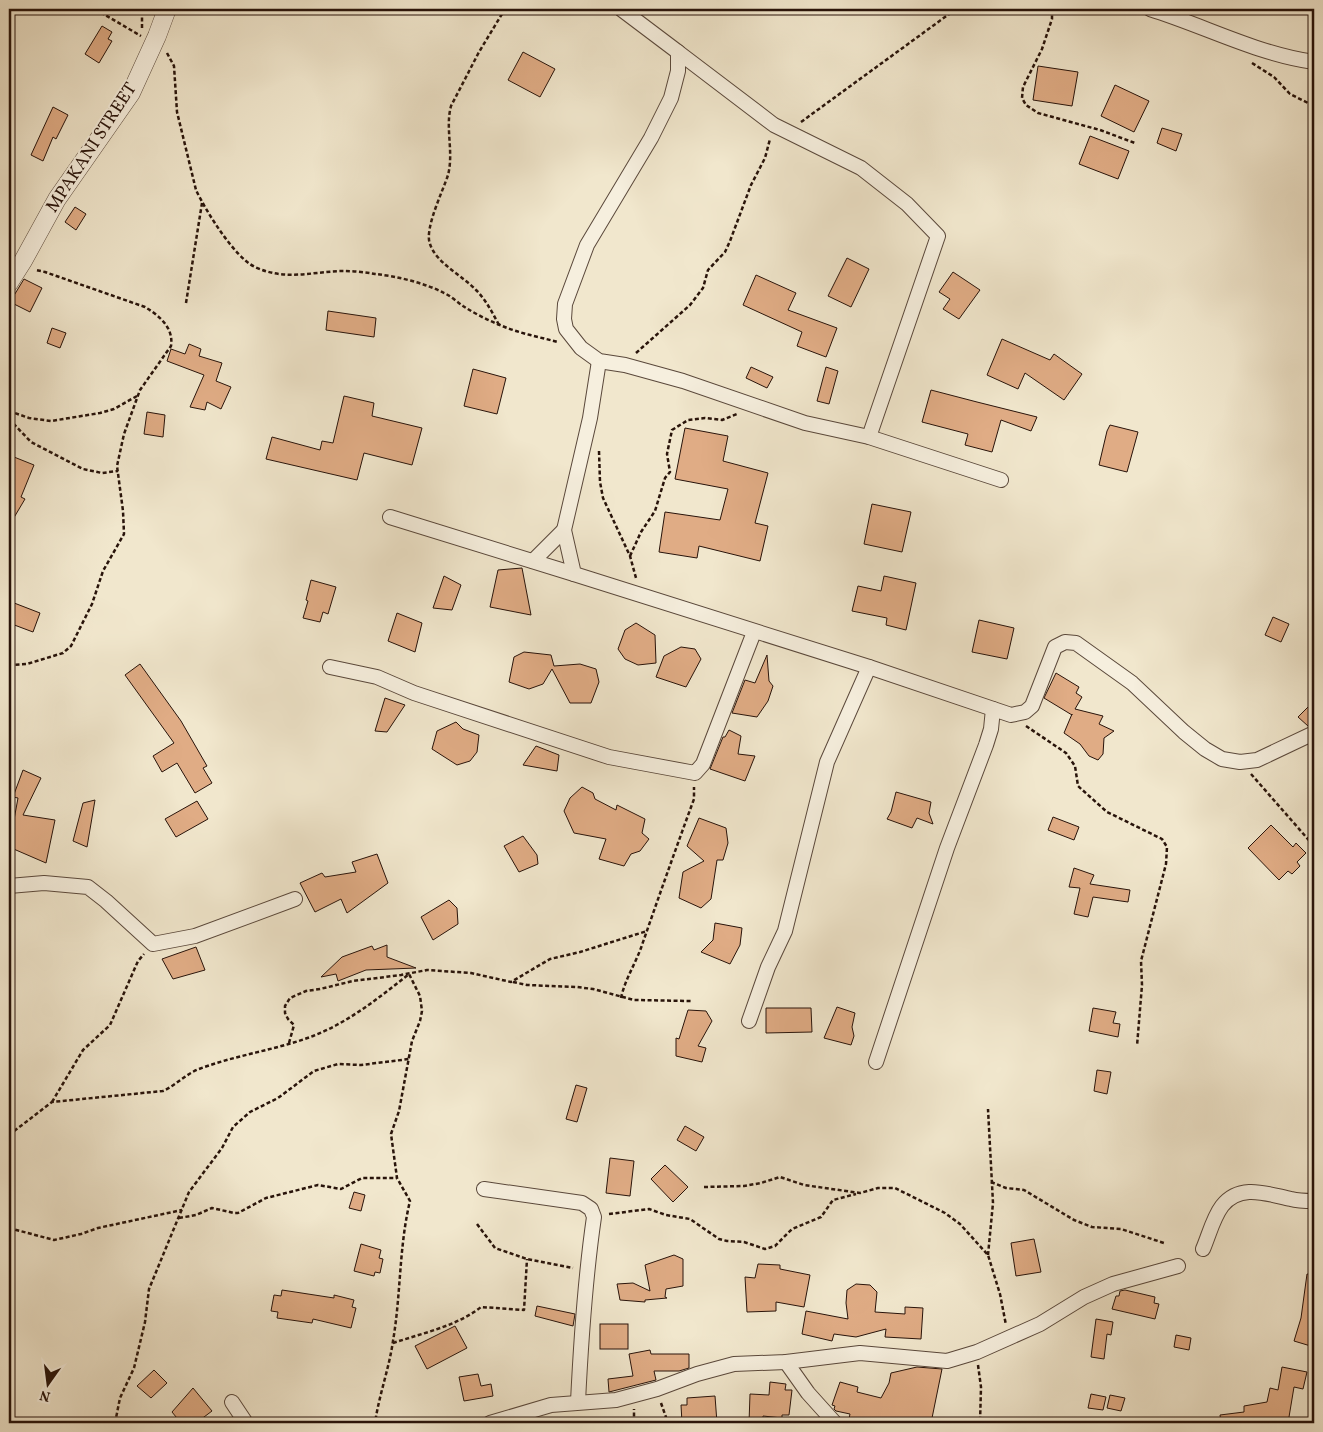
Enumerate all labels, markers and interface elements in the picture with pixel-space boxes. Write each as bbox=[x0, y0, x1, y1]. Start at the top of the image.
street label: MPAKANI STREET bbox=[41, 78, 144, 218]
north arrow bbox=[22, 1360, 72, 1410]
text: N bbox=[38, 1385, 52, 1406]

